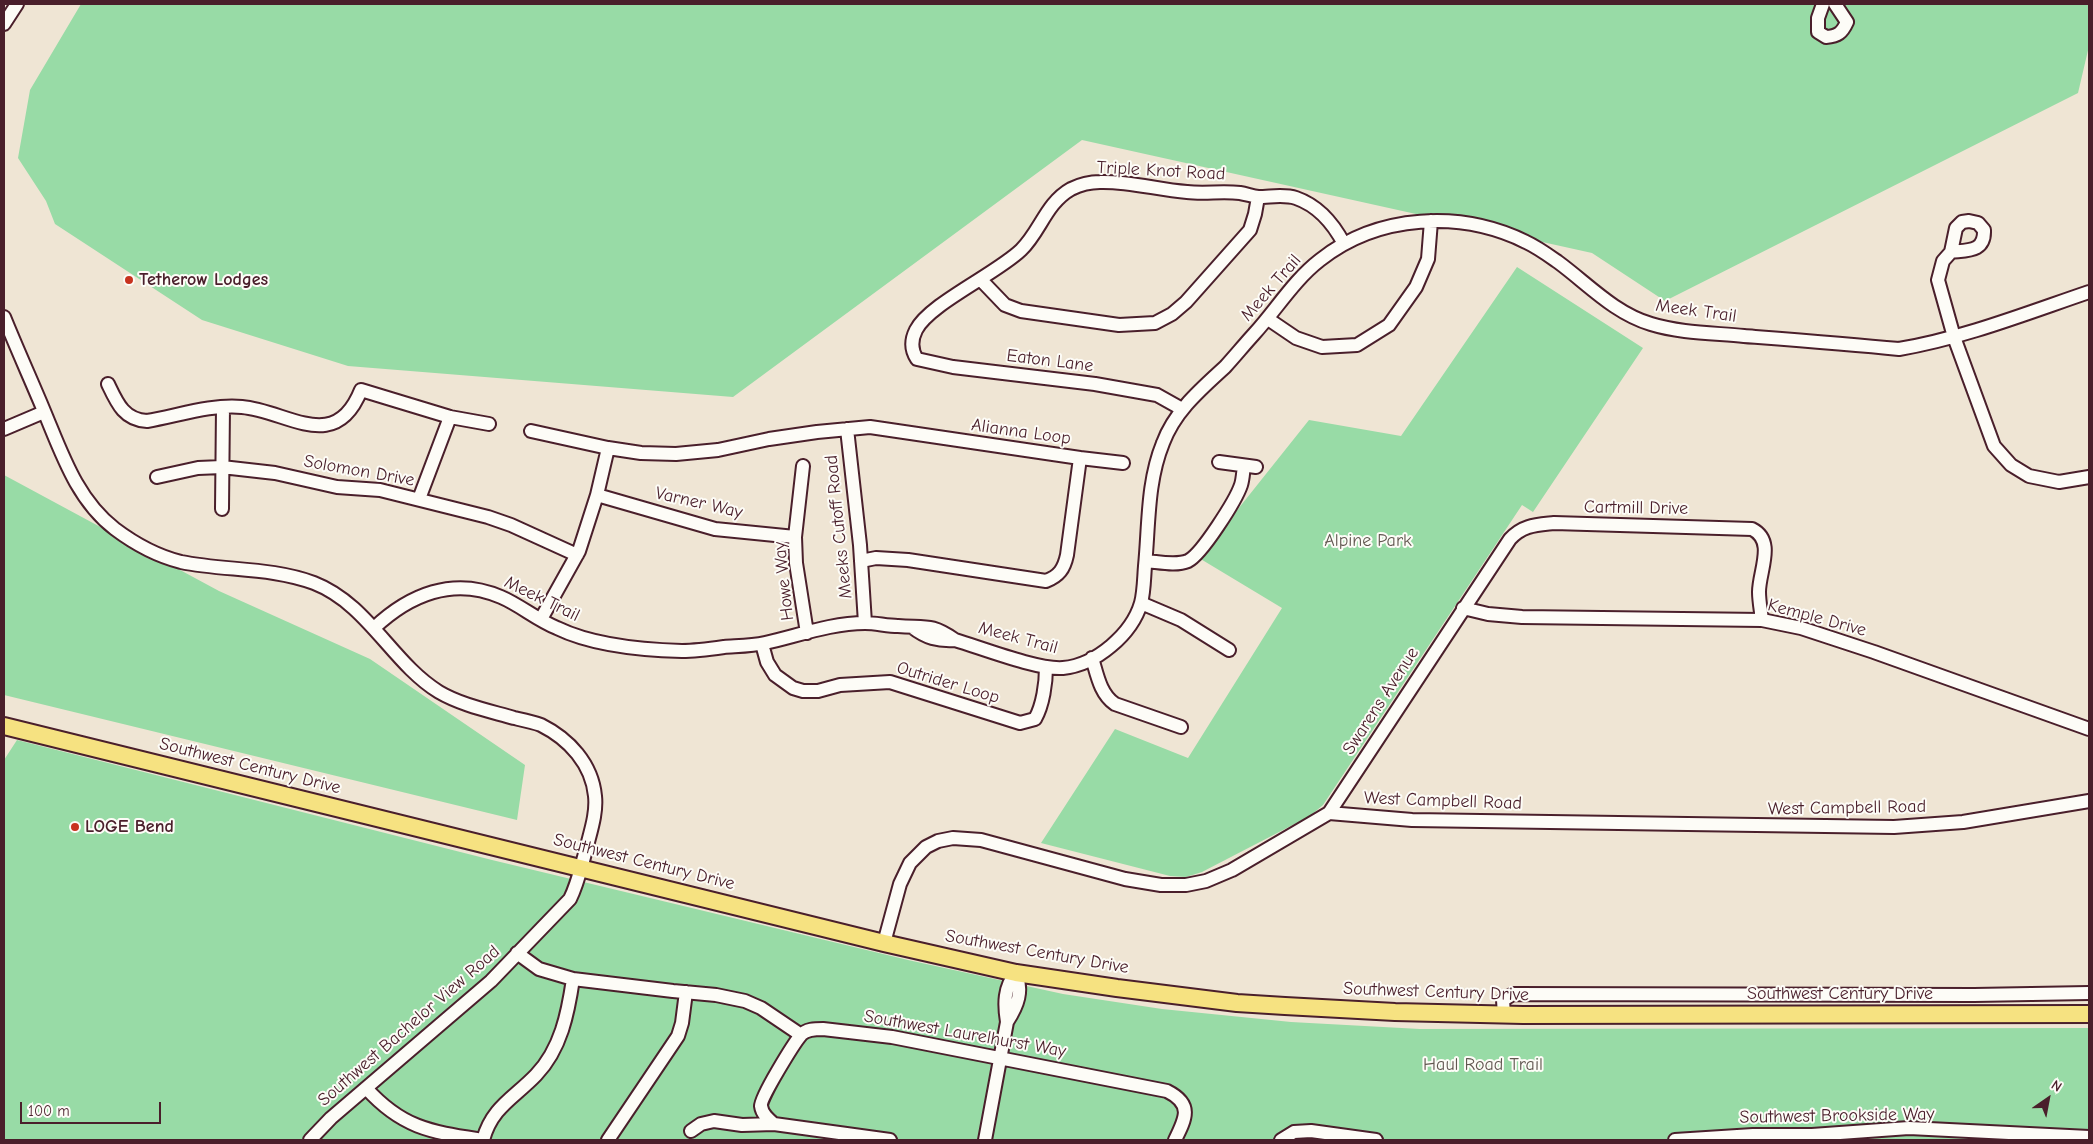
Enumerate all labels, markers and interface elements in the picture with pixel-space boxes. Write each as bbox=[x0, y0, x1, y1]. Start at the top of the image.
street label: Triple Knot Road bbox=[1096, 157, 1226, 185]
street label: Meek Trail bbox=[1236, 250, 1306, 326]
place label: Tetherow Lodges bbox=[139, 269, 268, 291]
marker: Tetherow Lodges bbox=[123, 274, 135, 286]
street label: Meek Trail bbox=[1654, 295, 1738, 327]
street label: Eaton Lane bbox=[1005, 345, 1095, 377]
street label: Alianna Loop bbox=[970, 414, 1072, 450]
street label: Solomon Drive bbox=[302, 451, 416, 491]
street label: Meeks Cutoff Road bbox=[821, 454, 857, 600]
street label: Varner Way bbox=[653, 482, 745, 524]
street label: Cartmill Drive bbox=[1584, 496, 1688, 520]
park label: Alpine Park bbox=[1324, 530, 1412, 552]
street label: Howe Way bbox=[769, 540, 799, 622]
street label: Meek Trail bbox=[501, 571, 583, 627]
street label: Kemple Drive bbox=[1765, 594, 1869, 642]
street label: Meek Trail bbox=[976, 617, 1060, 659]
street label: Swarens Avenue bbox=[1338, 643, 1424, 759]
street label: Outrider Loop bbox=[894, 657, 1002, 709]
street label: Southwest Century Drive bbox=[157, 733, 343, 799]
street label: West Campbell Road bbox=[1364, 787, 1522, 815]
street label: West Campbell Road bbox=[1768, 796, 1926, 820]
place label: LOGE Bend bbox=[85, 816, 174, 838]
marker: LOGE Bend bbox=[69, 821, 81, 833]
street label: Southwest Century Drive bbox=[551, 829, 737, 895]
street label: Southwest Century Drive bbox=[944, 925, 1130, 979]
street label: Southwest Bachelor View Road bbox=[313, 941, 505, 1111]
street label: Southwest Century Drive bbox=[1343, 978, 1529, 1006]
street label: Southwest Century Drive bbox=[1747, 983, 1933, 1005]
street label: Southwest Laurelhurst Way bbox=[862, 1006, 1068, 1062]
park label: Haul Road Trail bbox=[1423, 1054, 1543, 1076]
north arrow bbox=[2023, 1074, 2073, 1124]
text: N bbox=[2048, 1076, 2065, 1096]
scale bar bbox=[22, 1092, 164, 1124]
text: 100 m bbox=[28, 1102, 70, 1120]
street label: Southwest Brookside Way bbox=[1739, 1103, 1935, 1129]

